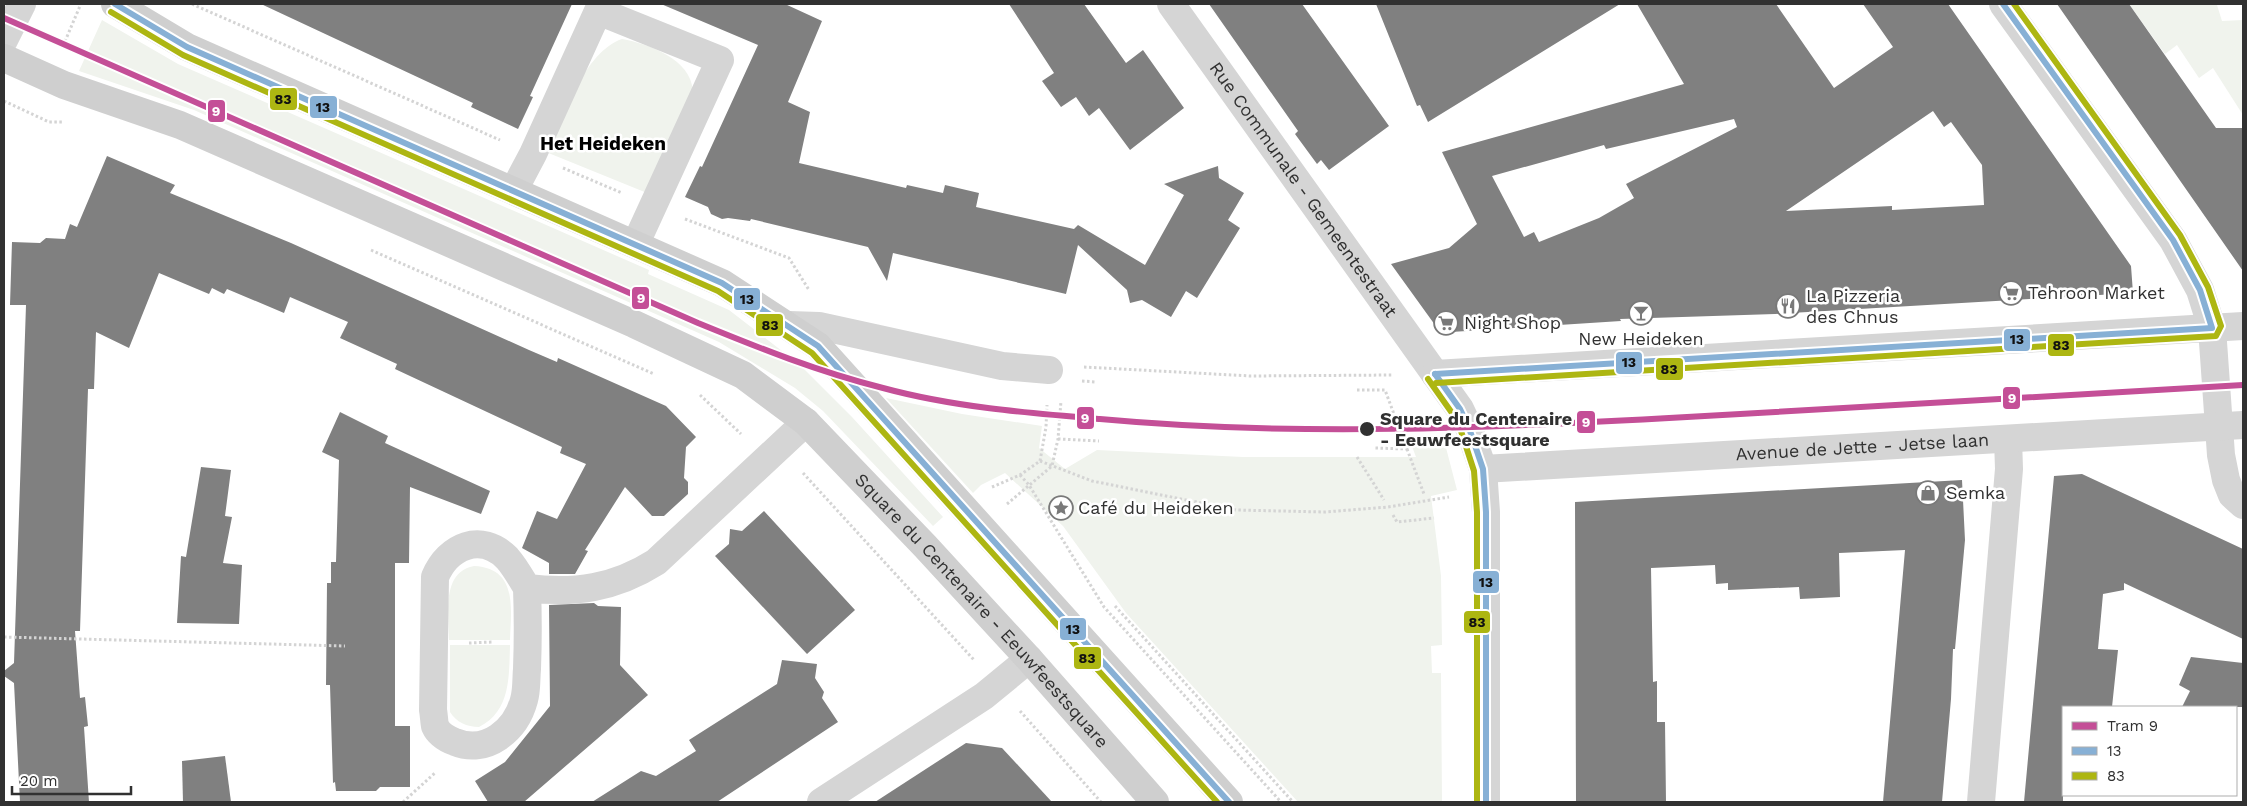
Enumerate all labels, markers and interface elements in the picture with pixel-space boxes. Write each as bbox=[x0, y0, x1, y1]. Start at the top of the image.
street label: Rue Communale - Gemeentestraat bbox=[1206, 58, 1402, 321]
line badge: 83 bbox=[269, 87, 298, 111]
text: 83 bbox=[275, 91, 291, 107]
line badge: 13 bbox=[309, 95, 338, 119]
line badge: 9 bbox=[207, 99, 226, 123]
text: 13 bbox=[316, 99, 330, 115]
text: 9 bbox=[212, 103, 220, 119]
district label: Het Heideken bbox=[540, 132, 666, 155]
supermarket icon: Tehroon Market bbox=[1998, 280, 2024, 306]
place label: Tehroon Market bbox=[2028, 282, 2165, 303]
place label: La Pizzeria des Chnus bbox=[1806, 285, 1900, 327]
line badge: 9 bbox=[631, 286, 650, 310]
line badge: 13 bbox=[733, 287, 761, 311]
text: 9 bbox=[637, 290, 645, 306]
text: 13 bbox=[740, 291, 754, 307]
restaurant icon: La Pizzeria des Chnus bbox=[1775, 293, 1801, 319]
bar icon: New Heideken bbox=[1628, 300, 1654, 326]
supermarket icon: Night Shop bbox=[1433, 310, 1459, 336]
place label: Night Shop bbox=[1464, 312, 1561, 333]
line badge: 83 bbox=[755, 313, 784, 337]
text: 83 bbox=[762, 317, 778, 333]
place label: New Heideken bbox=[1578, 328, 1704, 349]
line badge: 13 bbox=[2003, 328, 2031, 352]
text: 13 bbox=[2010, 331, 2024, 347]
line badge: 83 bbox=[2047, 333, 2075, 357]
text: 83 bbox=[2053, 337, 2069, 353]
line badge: 13 bbox=[1615, 351, 1643, 375]
text: 13 bbox=[1622, 354, 1636, 370]
line badge: 83 bbox=[1655, 357, 1684, 381]
text: 83 bbox=[1661, 361, 1677, 377]
line badge: 9 bbox=[2002, 386, 2021, 410]
text: 9 bbox=[2008, 390, 2016, 406]
line badge: 9 bbox=[1076, 406, 1095, 430]
place label: Square du Centenaire - Eeuwfeestsquare bbox=[1380, 408, 1572, 450]
text: 9 bbox=[1081, 410, 1089, 426]
line badge: 9 bbox=[1576, 410, 1596, 434]
text: 9 bbox=[1582, 414, 1590, 430]
marker: Square du Centenaire - Eeuwfeestsquare bbox=[1358, 420, 1376, 438]
street label: Avenue de Jette - Jetse laan bbox=[1735, 429, 1990, 464]
street label: Square du Centenaire - Eeuwfeestsquare bbox=[851, 469, 1113, 752]
shop icon: Semka bbox=[1915, 480, 1941, 506]
place label: Semka bbox=[1946, 482, 2005, 503]
place icon: Café du Heideken bbox=[1048, 495, 1074, 521]
place label: Café du Heideken bbox=[1078, 497, 1234, 518]
line badge: 13 bbox=[1472, 570, 1500, 594]
text: 13 bbox=[1479, 574, 1493, 590]
line badge: 83 bbox=[1463, 610, 1491, 634]
text: 83 bbox=[1469, 614, 1485, 630]
line badge: 13 bbox=[1059, 617, 1087, 641]
text: 13 bbox=[1066, 621, 1080, 637]
line badge: 83 bbox=[1073, 646, 1102, 670]
text: 83 bbox=[1079, 650, 1095, 666]
legend bbox=[2062, 706, 2237, 796]
text: Tram 9 bbox=[2107, 717, 2158, 735]
text: 13 bbox=[2107, 742, 2122, 760]
scale bar bbox=[12, 764, 131, 796]
text: 83 bbox=[2107, 767, 2125, 785]
text: 20 m bbox=[20, 772, 58, 790]

